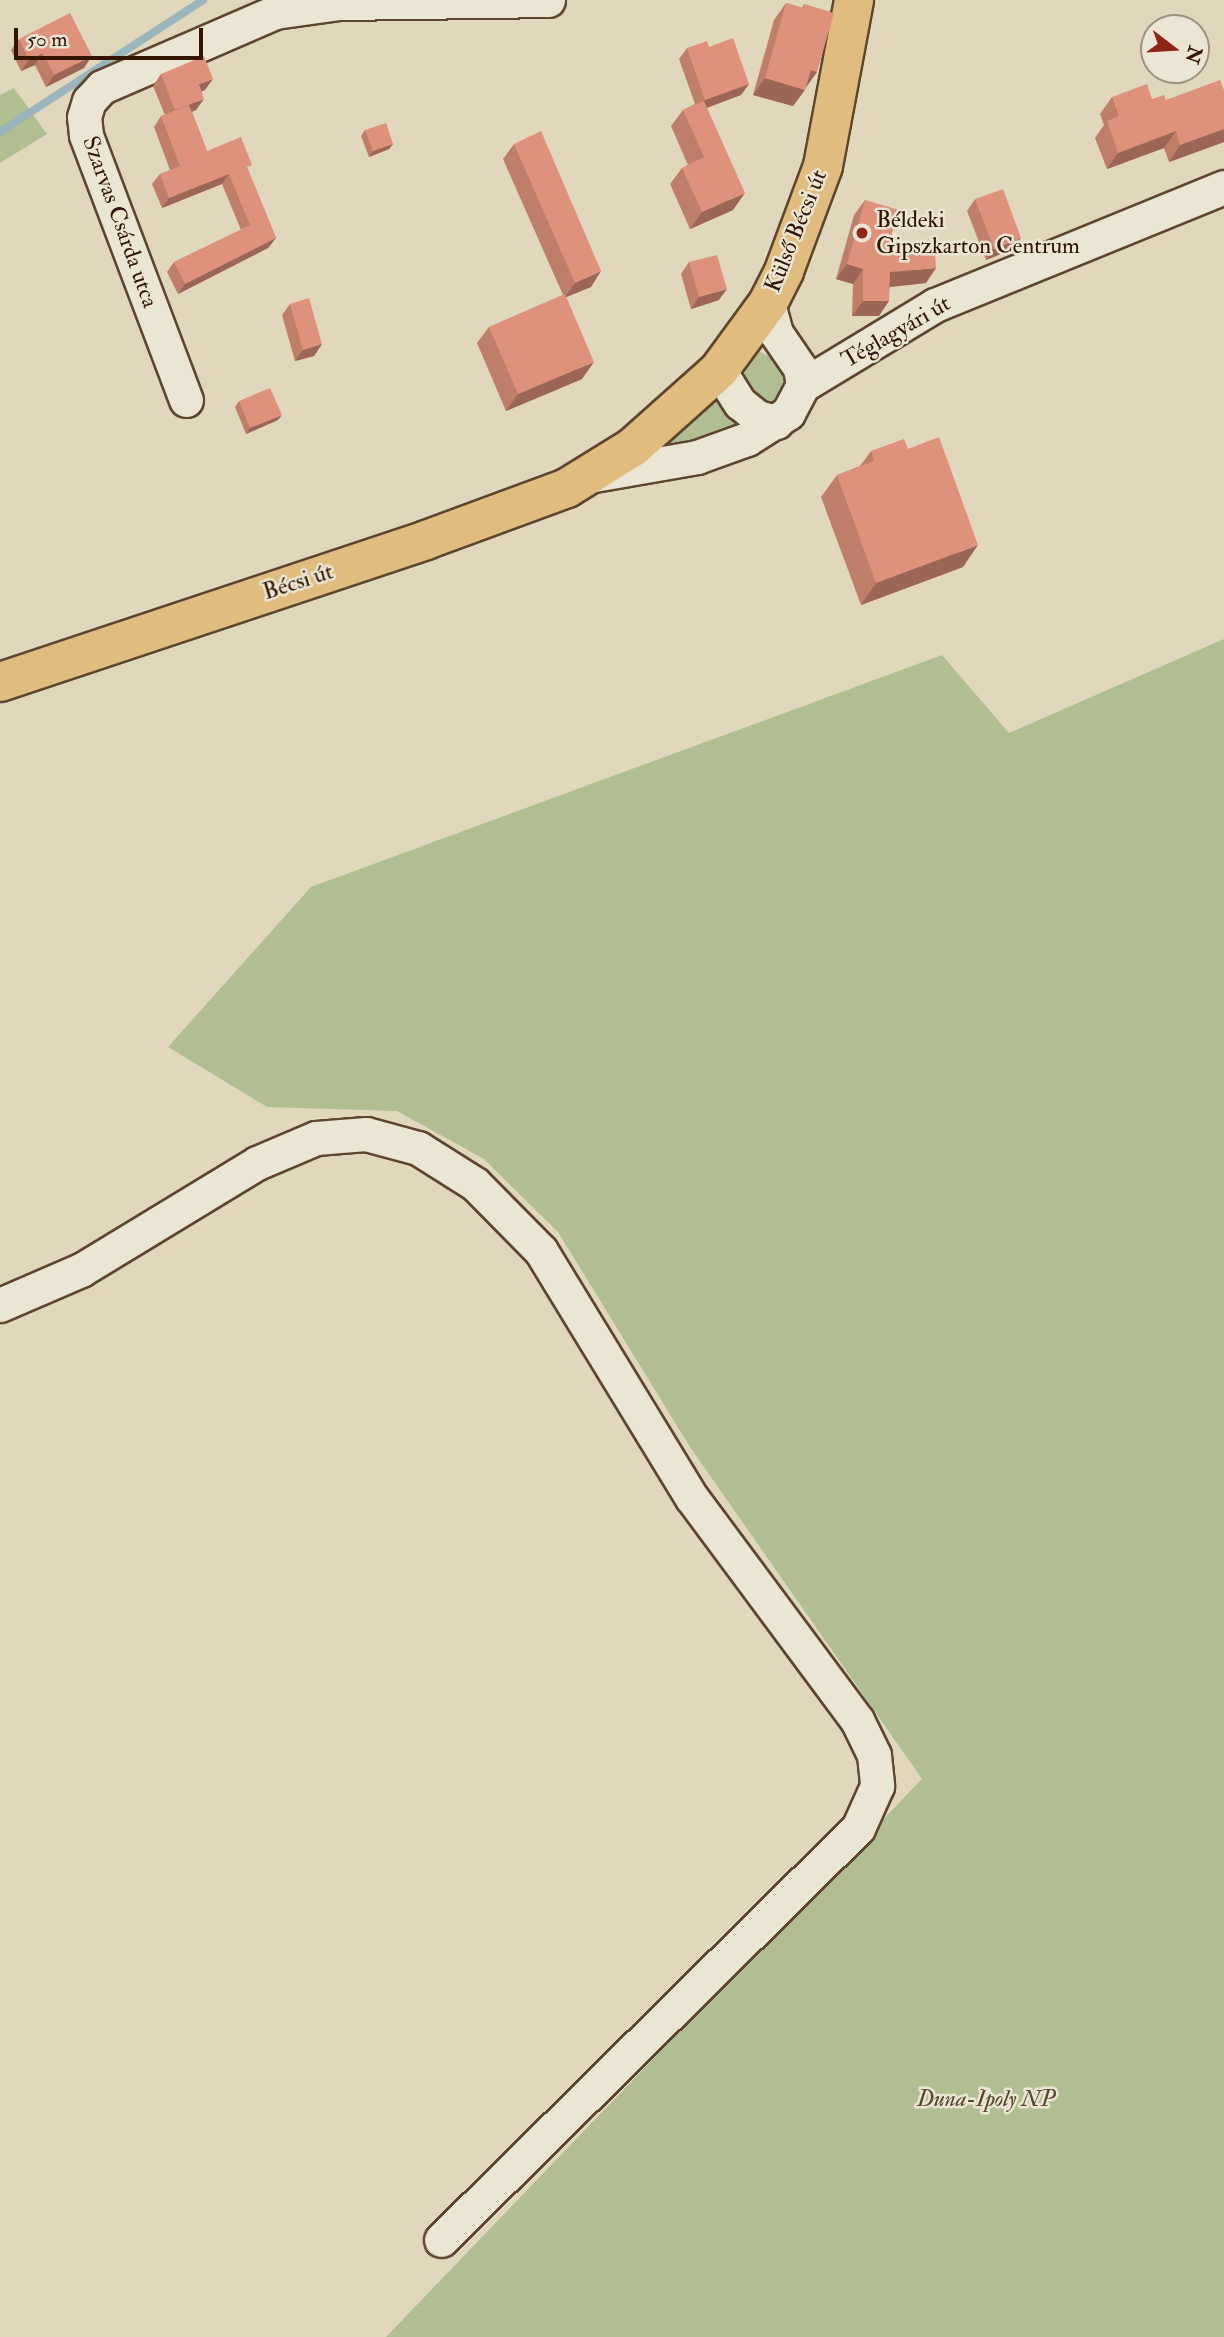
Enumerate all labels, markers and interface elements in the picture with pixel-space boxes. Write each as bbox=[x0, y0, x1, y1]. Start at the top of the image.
scale bar bbox=[18, 14, 206, 58]
north arrow bbox=[1140, 14, 1210, 84]
text: 50 m bbox=[27, 26, 68, 53]
text: N bbox=[1179, 43, 1207, 66]
street label: Szarvas Csárda utca bbox=[76, 133, 164, 311]
street label: Külső Bécsi út bbox=[759, 166, 833, 296]
place label: Béldeki Gipszkarton Centrum bbox=[876, 206, 1080, 260]
marker: Béldeki Gipszkarton Centrum bbox=[854, 225, 870, 241]
street label: Téglagyári út bbox=[837, 290, 955, 374]
street label: Bécsi út bbox=[259, 558, 337, 606]
park label: Duna-Ipoly NP bbox=[917, 2085, 1055, 2113]

